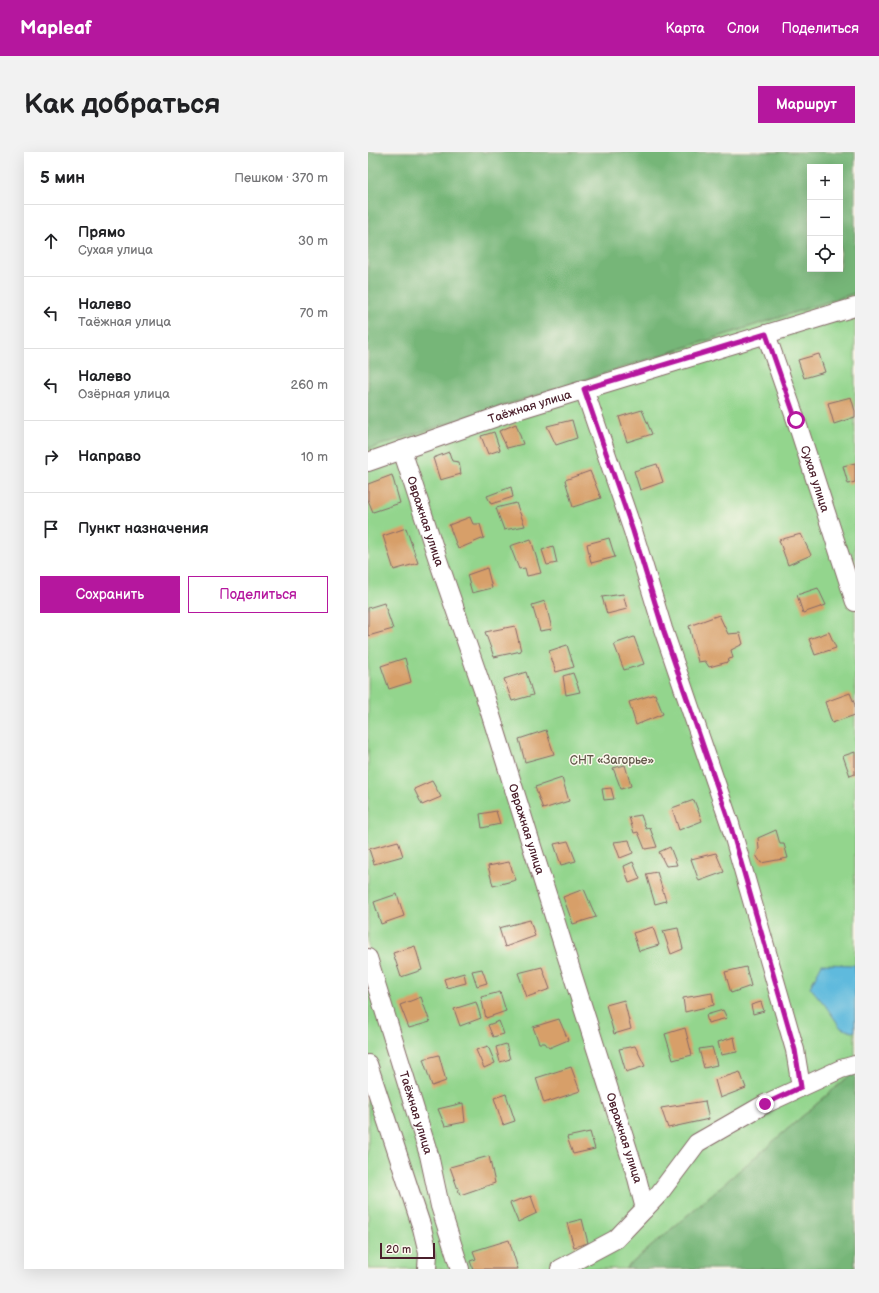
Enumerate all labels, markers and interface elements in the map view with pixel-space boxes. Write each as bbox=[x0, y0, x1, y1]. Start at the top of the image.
text: Mapleaf bbox=[20, 17, 92, 40]
text: Карта bbox=[665, 20, 705, 37]
text: Слои bbox=[727, 20, 759, 37]
text: Поделиться bbox=[781, 20, 859, 37]
button: Маршрут bbox=[758, 86, 855, 123]
text: Как добраться bbox=[24, 88, 221, 121]
map controls bbox=[807, 164, 843, 272]
button: + bbox=[807, 164, 843, 200]
text: 5 мин bbox=[40, 168, 85, 188]
text: Пешком · 370 m bbox=[234, 170, 328, 186]
button: − bbox=[807, 200, 843, 236]
text: Прямо bbox=[78, 223, 125, 242]
icon: ahead bbox=[40, 230, 62, 252]
text: 30 m bbox=[298, 233, 328, 249]
button: locate bbox=[807, 236, 843, 272]
text: Сухая улица bbox=[78, 242, 153, 258]
text: Налево bbox=[78, 295, 131, 314]
icon: left bbox=[40, 302, 62, 324]
text: 70 m bbox=[300, 305, 328, 321]
text: Таёжная улица bbox=[78, 314, 171, 330]
text: Налево bbox=[78, 367, 131, 386]
icon: left bbox=[40, 374, 62, 396]
text: 260 m bbox=[290, 377, 328, 393]
text: Озёрная улица bbox=[78, 386, 170, 402]
street label: Таёжная улица bbox=[486, 387, 573, 427]
route start bbox=[787, 411, 805, 429]
street label: Сухая улица bbox=[797, 444, 832, 514]
icon: right bbox=[40, 446, 62, 468]
text: Направо bbox=[78, 447, 141, 466]
text: 10 m bbox=[301, 449, 328, 465]
street label: Овражная улица bbox=[403, 474, 447, 569]
icon: arrive bbox=[40, 518, 62, 540]
text: Пункт назначения bbox=[78, 519, 209, 538]
button: Сохранить bbox=[40, 576, 180, 613]
button: Поделиться bbox=[188, 576, 328, 613]
park label: СНТ «Загорье» bbox=[570, 753, 655, 768]
street label: Овражная улица bbox=[505, 782, 547, 876]
street label: Таёжная улица bbox=[396, 1070, 435, 1156]
street label: Овражная улица bbox=[602, 1091, 645, 1185]
route end bbox=[756, 1095, 774, 1113]
scale bar bbox=[380, 1241, 435, 1260]
text: 20 m bbox=[386, 1243, 411, 1256]

